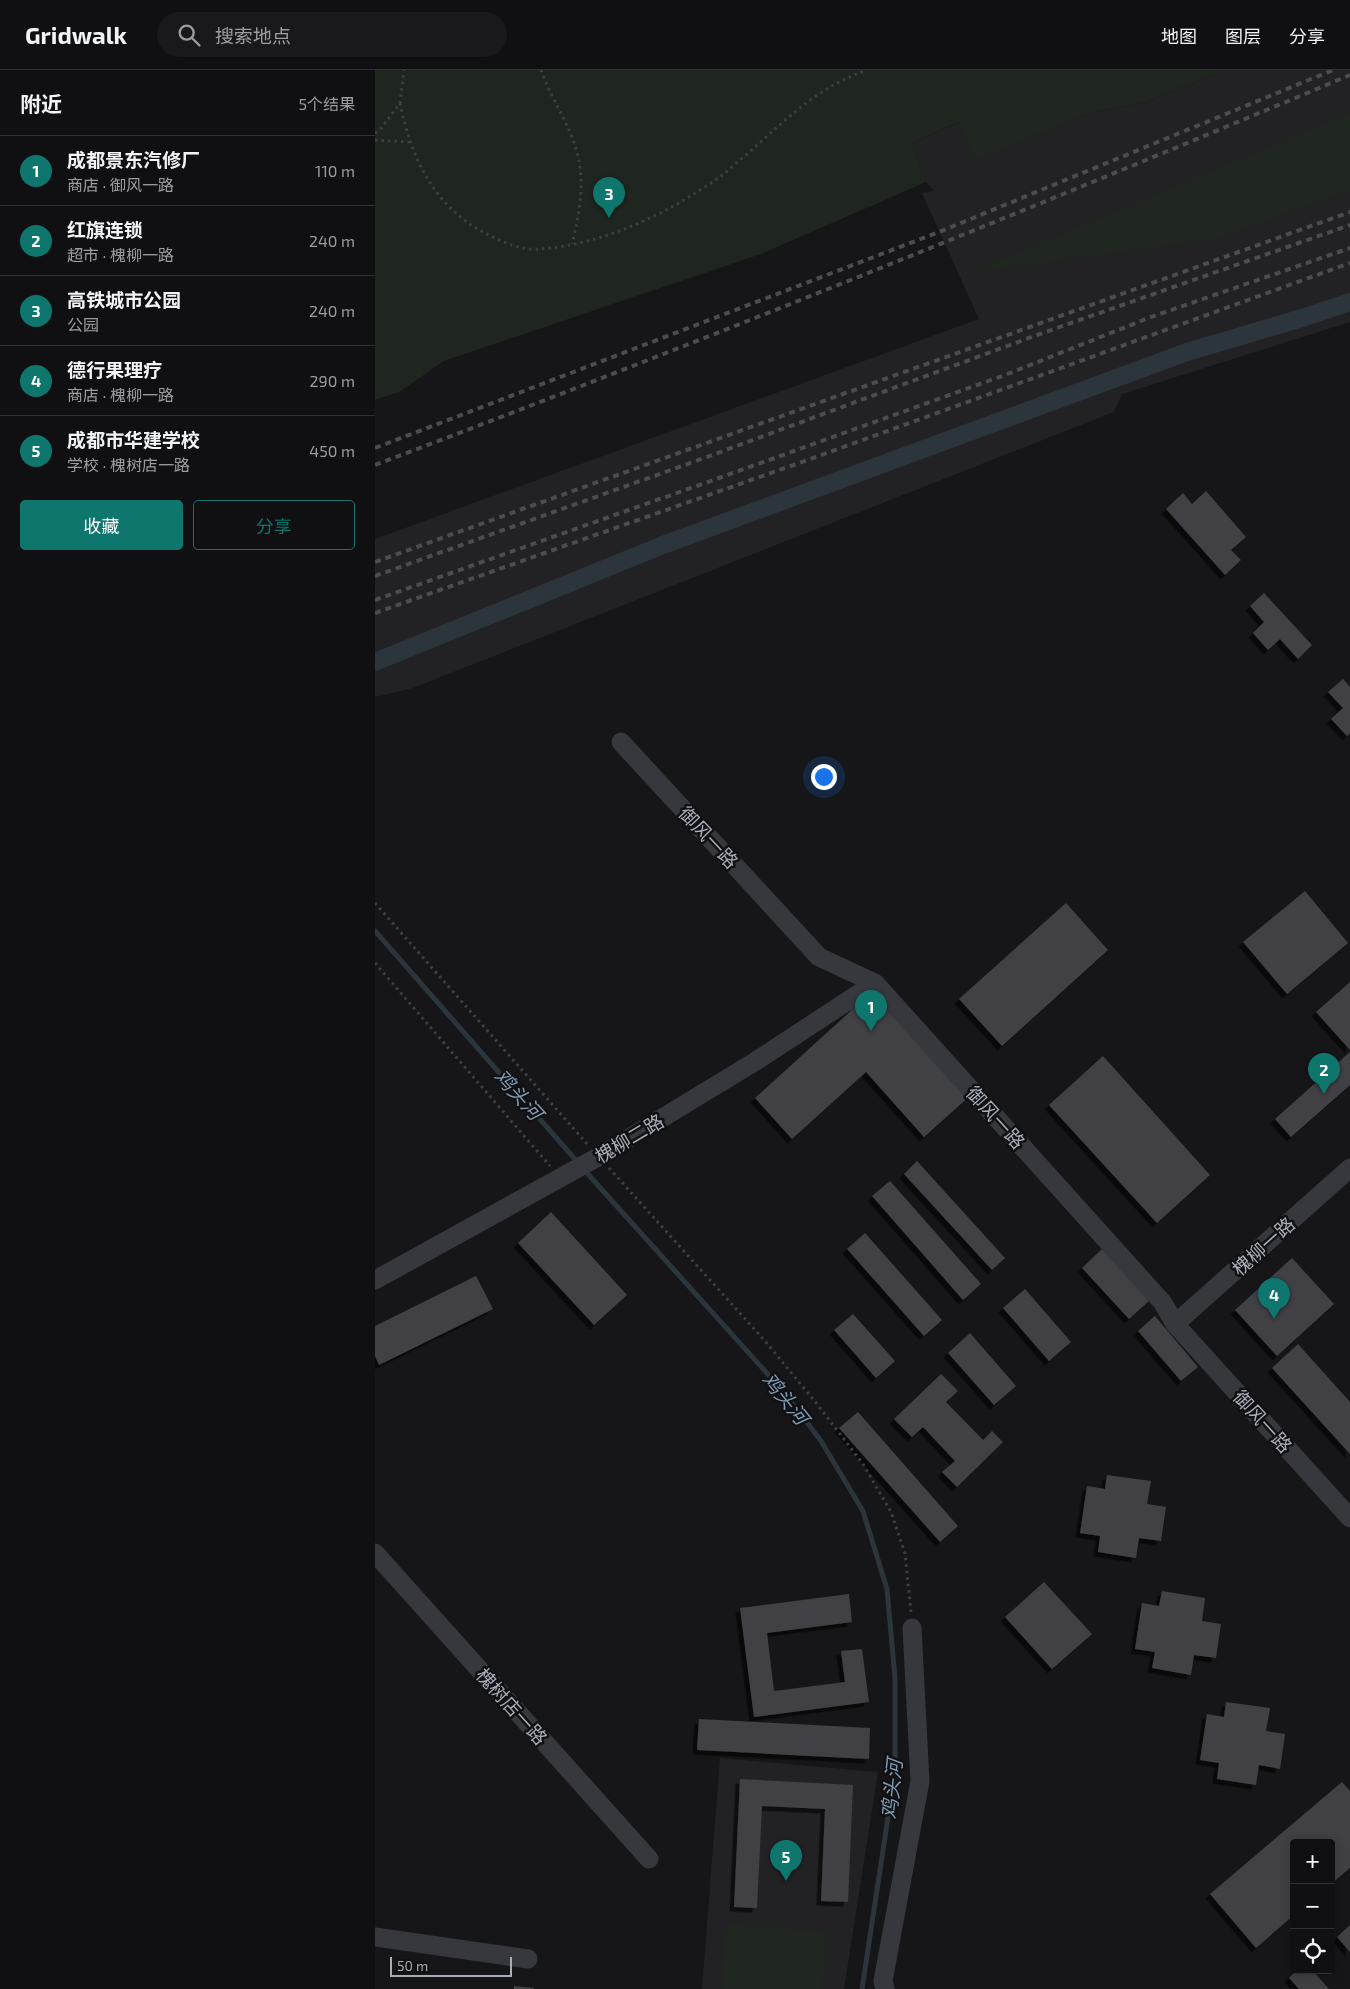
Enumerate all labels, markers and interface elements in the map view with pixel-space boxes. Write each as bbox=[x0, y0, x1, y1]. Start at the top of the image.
search box bbox=[157, 12, 507, 57]
text: Gridwalk bbox=[25, 20, 127, 49]
icon: search bbox=[175, 21, 203, 49]
text: 搜索地点 bbox=[215, 24, 291, 47]
text: 地图 bbox=[1161, 25, 1197, 47]
text: 图层 bbox=[1225, 25, 1261, 47]
text: 分享 bbox=[1289, 25, 1325, 47]
text: 附近 bbox=[20, 91, 62, 116]
text: 5个结果 bbox=[298, 94, 355, 113]
text: 成都景东汽修厂 bbox=[67, 148, 200, 171]
text: 1 bbox=[33, 161, 39, 180]
text: 110 m bbox=[315, 161, 355, 180]
text: 商店 · 御风一路 bbox=[67, 175, 174, 194]
pin: 3 bbox=[593, 177, 625, 218]
text: 红旗连锁 bbox=[67, 218, 143, 241]
text: 2 bbox=[31, 231, 41, 250]
text: 240 m bbox=[309, 231, 355, 250]
text: 超市 · 槐柳一路 bbox=[67, 245, 174, 264]
text: 高铁城市公园 bbox=[67, 288, 181, 311]
text: 3 bbox=[31, 301, 41, 320]
text: 240 m bbox=[309, 301, 355, 320]
text: 公园 bbox=[67, 315, 99, 334]
text: 德行果理疗 bbox=[67, 358, 162, 381]
text: 4 bbox=[31, 371, 41, 390]
text: 290 m bbox=[310, 371, 355, 390]
text: 商店 · 槐柳一路 bbox=[67, 385, 174, 404]
text: 成都市华建学校 bbox=[67, 428, 200, 451]
text: 5 bbox=[32, 441, 40, 460]
text: 450 m bbox=[309, 441, 355, 460]
text: 学校 · 槐树店一路 bbox=[67, 455, 190, 474]
button: 收藏 bbox=[20, 500, 183, 550]
button: 分享 bbox=[193, 500, 355, 550]
your location bbox=[811, 764, 837, 790]
street label: 御风一路 bbox=[675, 801, 743, 873]
pin: 1 bbox=[855, 990, 887, 1031]
pin: 2 bbox=[1308, 1053, 1340, 1094]
water label: 鸡头河 bbox=[490, 1064, 551, 1127]
street label: 御风一路 bbox=[962, 1081, 1030, 1153]
street label: 槐柳二路 bbox=[590, 1109, 668, 1167]
street label: 槐柳一路 bbox=[1227, 1212, 1299, 1280]
pin: 4 bbox=[1258, 1278, 1290, 1319]
water label: 鸡头河 bbox=[758, 1367, 817, 1432]
street label: 御风一路 bbox=[1229, 1385, 1297, 1457]
street label: 槐树店一路 bbox=[472, 1663, 552, 1749]
water label: 鸡头河 bbox=[876, 1754, 906, 1820]
map controls bbox=[1290, 1839, 1335, 1974]
button: + bbox=[1290, 1839, 1335, 1884]
pin: 5 bbox=[770, 1840, 802, 1881]
button: − bbox=[1290, 1884, 1335, 1929]
button: locate bbox=[1290, 1929, 1335, 1974]
scale bar bbox=[390, 1954, 513, 1977]
text: 50 m bbox=[397, 1957, 428, 1974]

